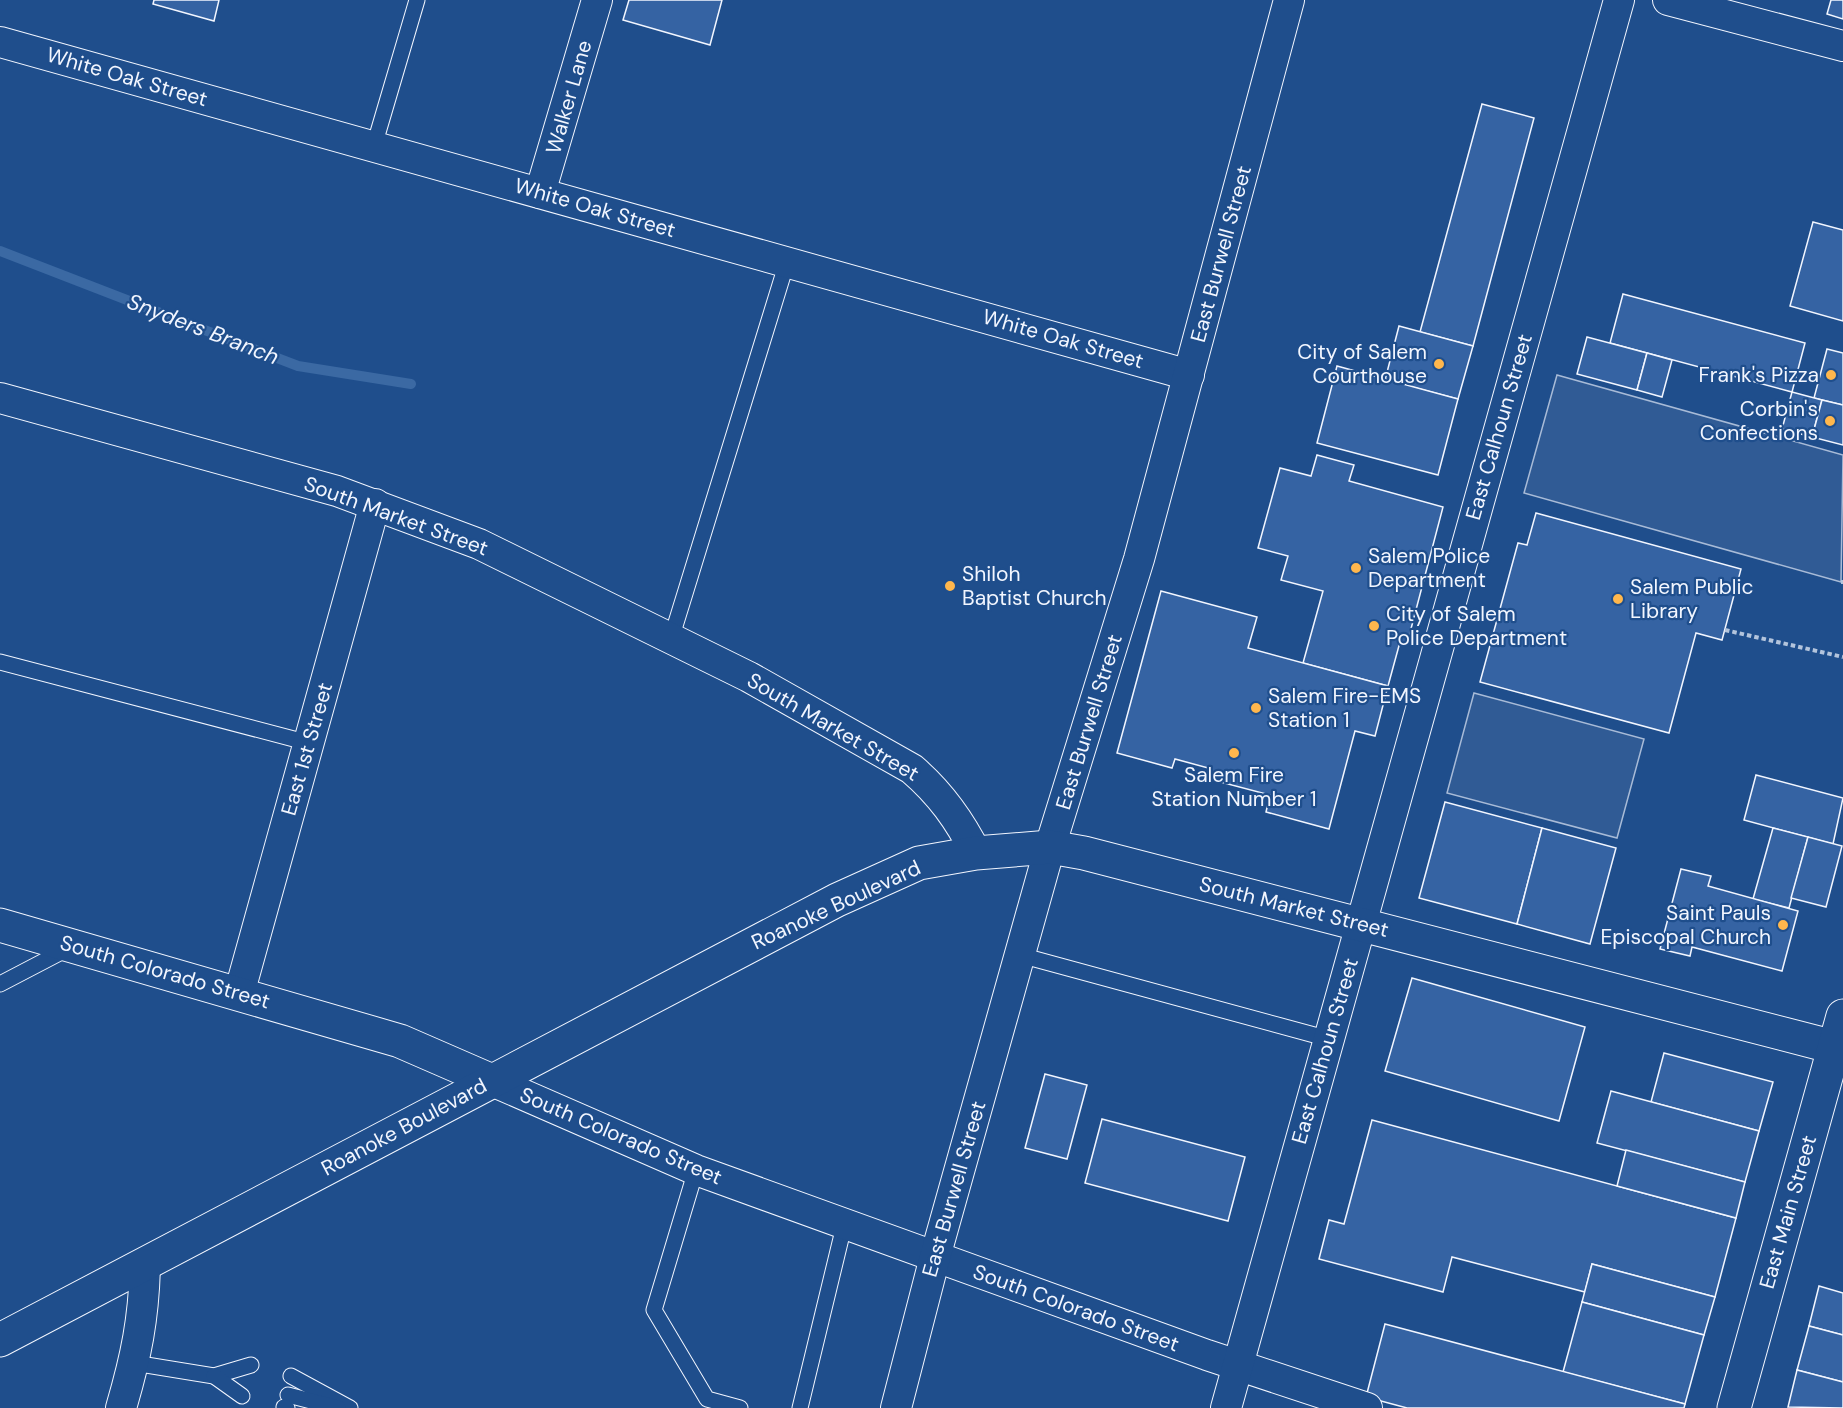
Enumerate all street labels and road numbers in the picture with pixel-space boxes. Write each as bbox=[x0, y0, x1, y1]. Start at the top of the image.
street label: Walker Lane bbox=[539, 37, 599, 157]
street label: White Oak Street bbox=[43, 41, 211, 113]
street label: East Burwell Street bbox=[1184, 163, 1258, 345]
street label: White Oak Street bbox=[511, 172, 679, 244]
street label: White Oak Street bbox=[979, 303, 1147, 375]
street label: East Calhoun Street bbox=[1459, 331, 1539, 523]
street label: South Market Street bbox=[300, 470, 492, 562]
street label: East Burwell Street bbox=[1049, 631, 1129, 813]
street label: South Market Street bbox=[742, 666, 924, 788]
street label: East 1st Street bbox=[275, 679, 339, 819]
street label: Roanoke Boulevard bbox=[747, 854, 925, 956]
street label: South Market Street bbox=[1196, 870, 1392, 944]
street label: South Colorado Street bbox=[57, 929, 273, 1015]
street label: East Calhoun Street bbox=[1285, 955, 1365, 1147]
street label: Roanoke Boulevard bbox=[316, 1072, 492, 1182]
street label: South Colorado Street bbox=[516, 1081, 726, 1191]
street label: East Burwell Street bbox=[916, 1098, 992, 1280]
street label: East Main Street bbox=[1753, 1132, 1823, 1292]
street label: South Colorado Street bbox=[969, 1258, 1183, 1358]

